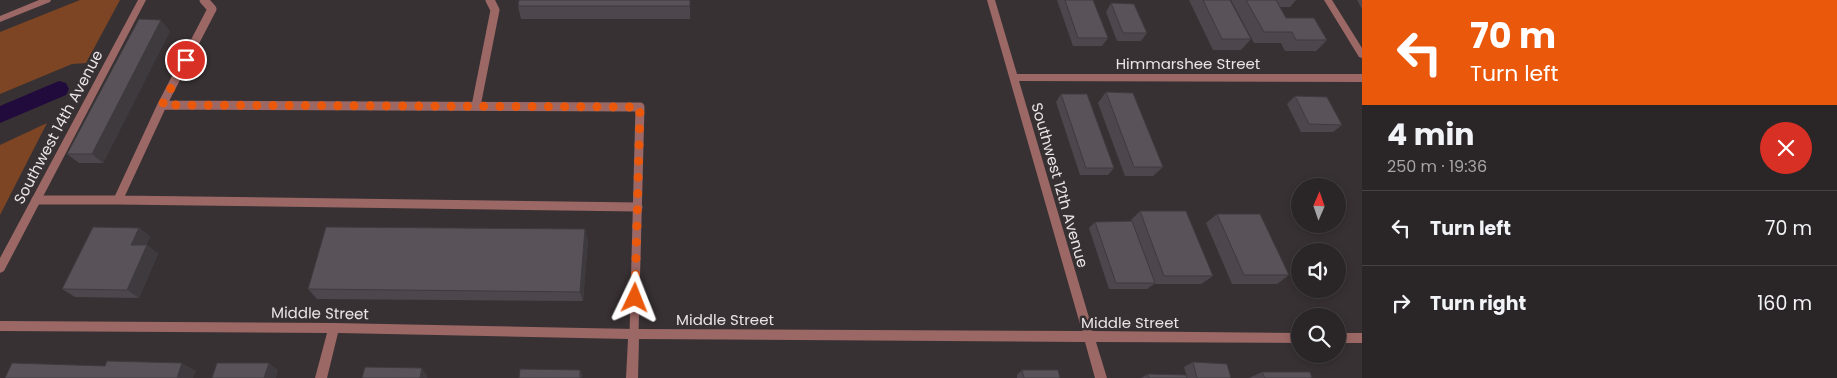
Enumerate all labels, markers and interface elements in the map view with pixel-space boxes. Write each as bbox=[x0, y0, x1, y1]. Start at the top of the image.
text: 70 m bbox=[1470, 11, 1556, 60]
icon: left bbox=[1387, 20, 1452, 85]
pin bbox=[165, 39, 207, 81]
street label: Southwest 14th Avenue bbox=[8, 46, 108, 208]
icon: arrive bbox=[172, 46, 200, 74]
street label: Himmarshee Street bbox=[1116, 53, 1260, 74]
text: Turn left bbox=[1470, 58, 1558, 89]
street label: Southwest 12th Avenue bbox=[1026, 100, 1094, 270]
text: 4 min bbox=[1387, 113, 1475, 156]
button: close bbox=[1760, 122, 1812, 174]
text: 250 m · 19:36 bbox=[1387, 155, 1487, 178]
north arrow bbox=[1291, 178, 1346, 232]
map controls bbox=[1291, 178, 1346, 363]
icon: left bbox=[1387, 214, 1415, 242]
text: Turn left bbox=[1430, 215, 1511, 242]
text: 70 m bbox=[1765, 215, 1812, 242]
button: sound bbox=[1291, 243, 1346, 298]
position arrow bbox=[608, 271, 660, 323]
icon: right bbox=[1387, 289, 1415, 317]
text: Turn right bbox=[1430, 290, 1526, 317]
text: 160 m bbox=[1757, 290, 1812, 317]
street label: Middle Street bbox=[271, 302, 369, 324]
button: search bbox=[1291, 308, 1346, 363]
street label: Middle Street bbox=[676, 309, 774, 330]
street label: Middle Street bbox=[1081, 312, 1179, 333]

